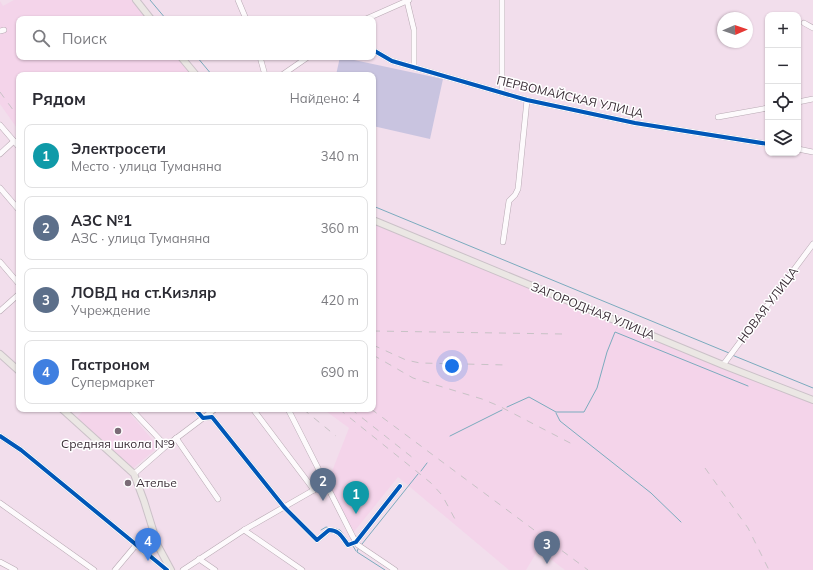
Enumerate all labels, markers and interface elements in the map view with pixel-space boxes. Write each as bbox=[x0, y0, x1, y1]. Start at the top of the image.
north arrow bbox=[717, 12, 753, 48]
map controls bbox=[765, 12, 801, 156]
button: + bbox=[765, 12, 801, 48]
search box bbox=[16, 16, 376, 60]
icon: search bbox=[30, 27, 52, 49]
text: Поиск bbox=[62, 29, 107, 48]
button: − bbox=[765, 48, 801, 84]
street label: ПЕРВОМАЙСКАЯ УЛИЦА bbox=[495, 72, 645, 121]
button: locate bbox=[765, 84, 801, 120]
text: Рядом bbox=[32, 88, 86, 109]
text: Найдено: 4 bbox=[290, 90, 360, 106]
button: layers bbox=[765, 120, 801, 156]
text: Электросети bbox=[71, 139, 166, 158]
text: 1 bbox=[42, 148, 50, 164]
text: 340 m bbox=[321, 148, 359, 164]
text: Место · улица Туманяна bbox=[71, 158, 222, 174]
text: АЗС №1 bbox=[71, 211, 132, 230]
text: 2 bbox=[42, 220, 50, 236]
text: 360 m bbox=[321, 220, 359, 236]
text: АЗС · улица Туманяна bbox=[71, 230, 210, 246]
street label: НОВАЯ УЛИЦА bbox=[734, 264, 801, 346]
street label: ЗАГОРОДНАЯ УЛИЦА bbox=[529, 279, 658, 342]
text: ЛОВД на ст.Кизляр bbox=[71, 283, 217, 302]
text: 3 bbox=[42, 292, 50, 308]
text: 420 m bbox=[321, 292, 359, 308]
text: Учреждение bbox=[71, 302, 150, 318]
text: Гастроном bbox=[71, 355, 150, 374]
your location bbox=[442, 356, 462, 376]
text: 4 bbox=[42, 364, 50, 380]
text: 690 m bbox=[321, 364, 359, 380]
text: Супермаркет bbox=[71, 374, 154, 390]
marker: Средняя школа №9 bbox=[113, 426, 123, 436]
place label: Средняя школа №9 bbox=[61, 436, 175, 451]
pin: 2 bbox=[310, 468, 336, 501]
place label: Ателье bbox=[136, 475, 177, 490]
marker: Ателье bbox=[123, 478, 133, 488]
pin: 1 bbox=[343, 481, 369, 514]
pin: 4 bbox=[135, 528, 161, 561]
pin: 3 bbox=[534, 531, 560, 564]

